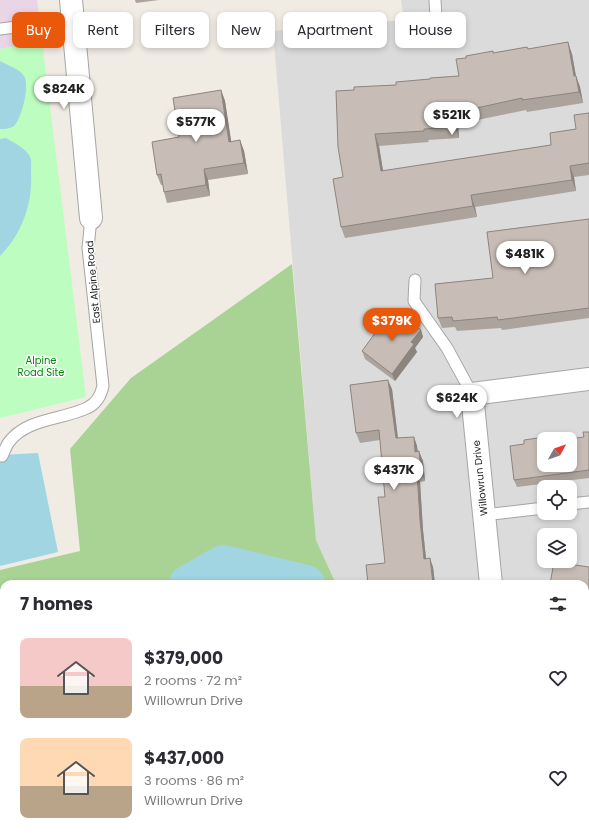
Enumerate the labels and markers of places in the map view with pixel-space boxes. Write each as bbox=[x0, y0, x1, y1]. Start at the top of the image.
pin: $824K bbox=[36, 76, 92, 110]
pin: $521K bbox=[424, 102, 480, 136]
pin: $577K bbox=[168, 109, 224, 143]
pin: $481K bbox=[497, 241, 553, 275]
pin: $379K bbox=[364, 308, 420, 342]
pin: $624K bbox=[429, 385, 485, 419]
pin: $437K bbox=[366, 457, 422, 491]

